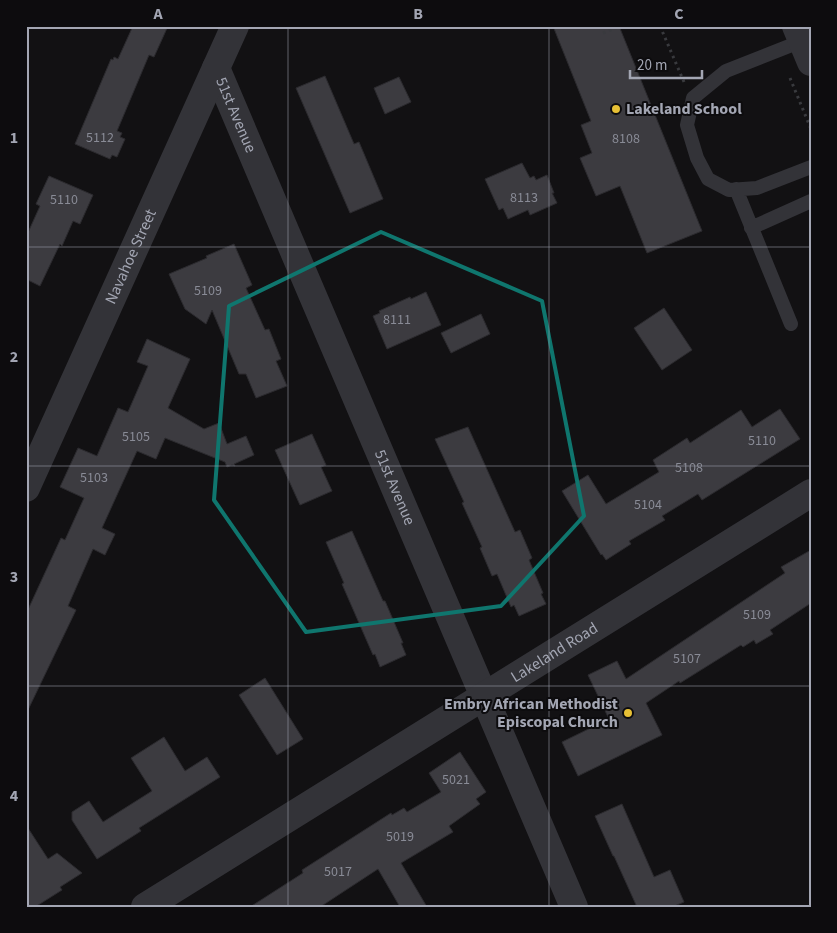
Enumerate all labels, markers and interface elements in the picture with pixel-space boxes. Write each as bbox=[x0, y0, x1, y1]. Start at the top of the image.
text: A bbox=[152, 3, 163, 25]
text: B bbox=[413, 3, 423, 25]
text: C bbox=[674, 3, 684, 25]
scale bar bbox=[630, 48, 702, 80]
text: 20 m bbox=[637, 55, 667, 76]
street label: 51st Avenue bbox=[210, 74, 262, 156]
place label: Lakeland School bbox=[626, 98, 742, 120]
marker: Lakeland School bbox=[610, 103, 622, 115]
text: 1 bbox=[10, 127, 18, 149]
house number: 5112 bbox=[86, 128, 114, 148]
house number: 8108 bbox=[612, 129, 640, 149]
house number: 8113 bbox=[510, 188, 538, 208]
house number: 5110 bbox=[50, 190, 78, 210]
street label: Navahoe Street bbox=[100, 205, 162, 308]
house number: 5109 bbox=[194, 281, 222, 301]
house number: 8111 bbox=[383, 310, 411, 330]
text: 2 bbox=[10, 346, 18, 368]
house number: 5105 bbox=[122, 427, 150, 447]
house number: 5110 bbox=[748, 431, 776, 451]
street label: 51st Avenue bbox=[369, 446, 421, 529]
house number: 5108 bbox=[675, 458, 703, 478]
house number: 5103 bbox=[80, 468, 108, 488]
house number: 5104 bbox=[634, 495, 662, 515]
text: 3 bbox=[10, 566, 18, 588]
house number: 5109 bbox=[743, 605, 771, 625]
street label: Lakeland Road bbox=[507, 617, 602, 688]
house number: 5107 bbox=[673, 649, 701, 669]
place label: Embry African Methodist Episcopal Church bbox=[444, 693, 618, 733]
marker: Embry African Methodist Episcopal Church bbox=[622, 707, 634, 719]
house number: 5021 bbox=[442, 770, 470, 790]
text: 4 bbox=[10, 785, 19, 807]
house number: 5019 bbox=[386, 827, 414, 847]
house number: 5017 bbox=[324, 862, 352, 882]

